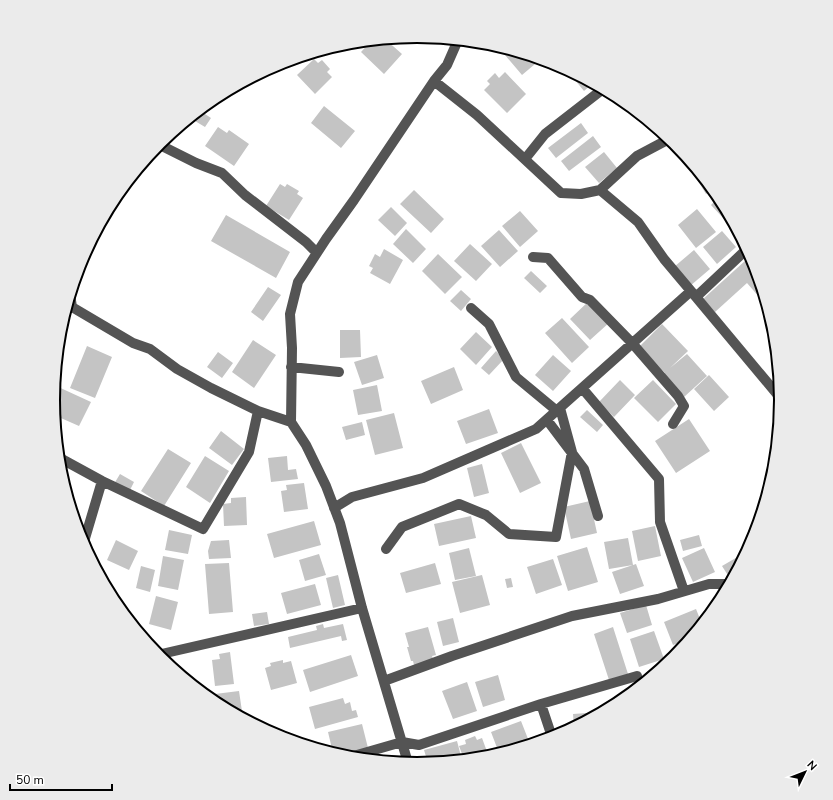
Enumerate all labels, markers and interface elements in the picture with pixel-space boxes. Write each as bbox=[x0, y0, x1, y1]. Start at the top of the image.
north arrow bbox=[785, 752, 825, 792]
text: N bbox=[804, 757, 820, 774]
scale bar bbox=[10, 766, 112, 792]
text: 50 m bbox=[16, 772, 44, 788]

